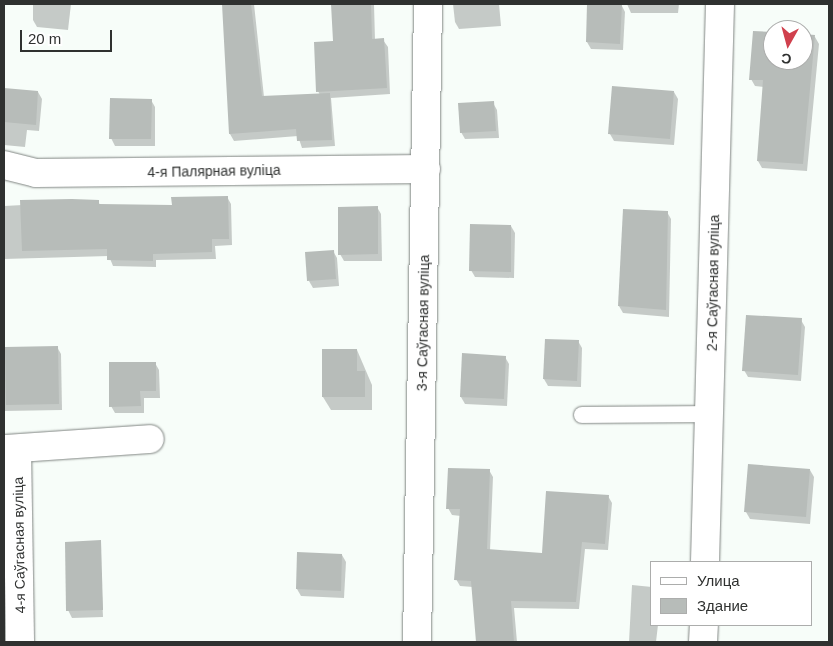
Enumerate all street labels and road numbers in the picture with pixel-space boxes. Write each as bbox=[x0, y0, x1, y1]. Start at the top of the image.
street label: 4-я Палярная вуліца bbox=[147, 161, 281, 181]
street label: 2-я Саўгасная вуліца bbox=[703, 215, 723, 351]
street label: 3-я Саўгасная вуліца bbox=[413, 255, 433, 391]
street label: 4-я Саўгасная вуліца bbox=[9, 477, 29, 613]

